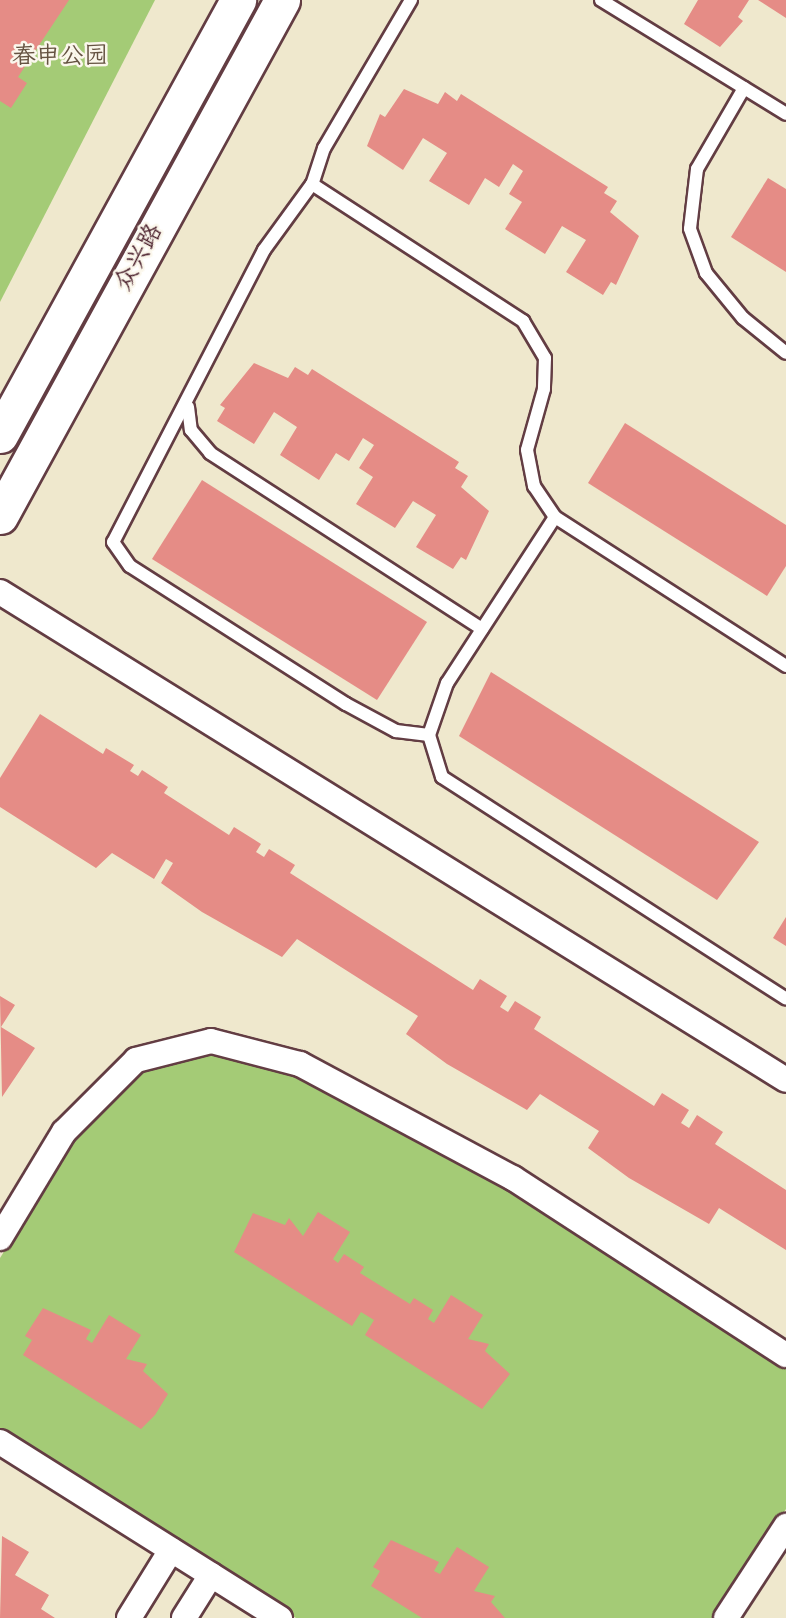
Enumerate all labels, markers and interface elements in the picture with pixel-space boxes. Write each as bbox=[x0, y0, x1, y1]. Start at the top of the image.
park label: 春申公园 bbox=[12, 44, 108, 72]
street label: 众兴路 bbox=[110, 220, 170, 296]

